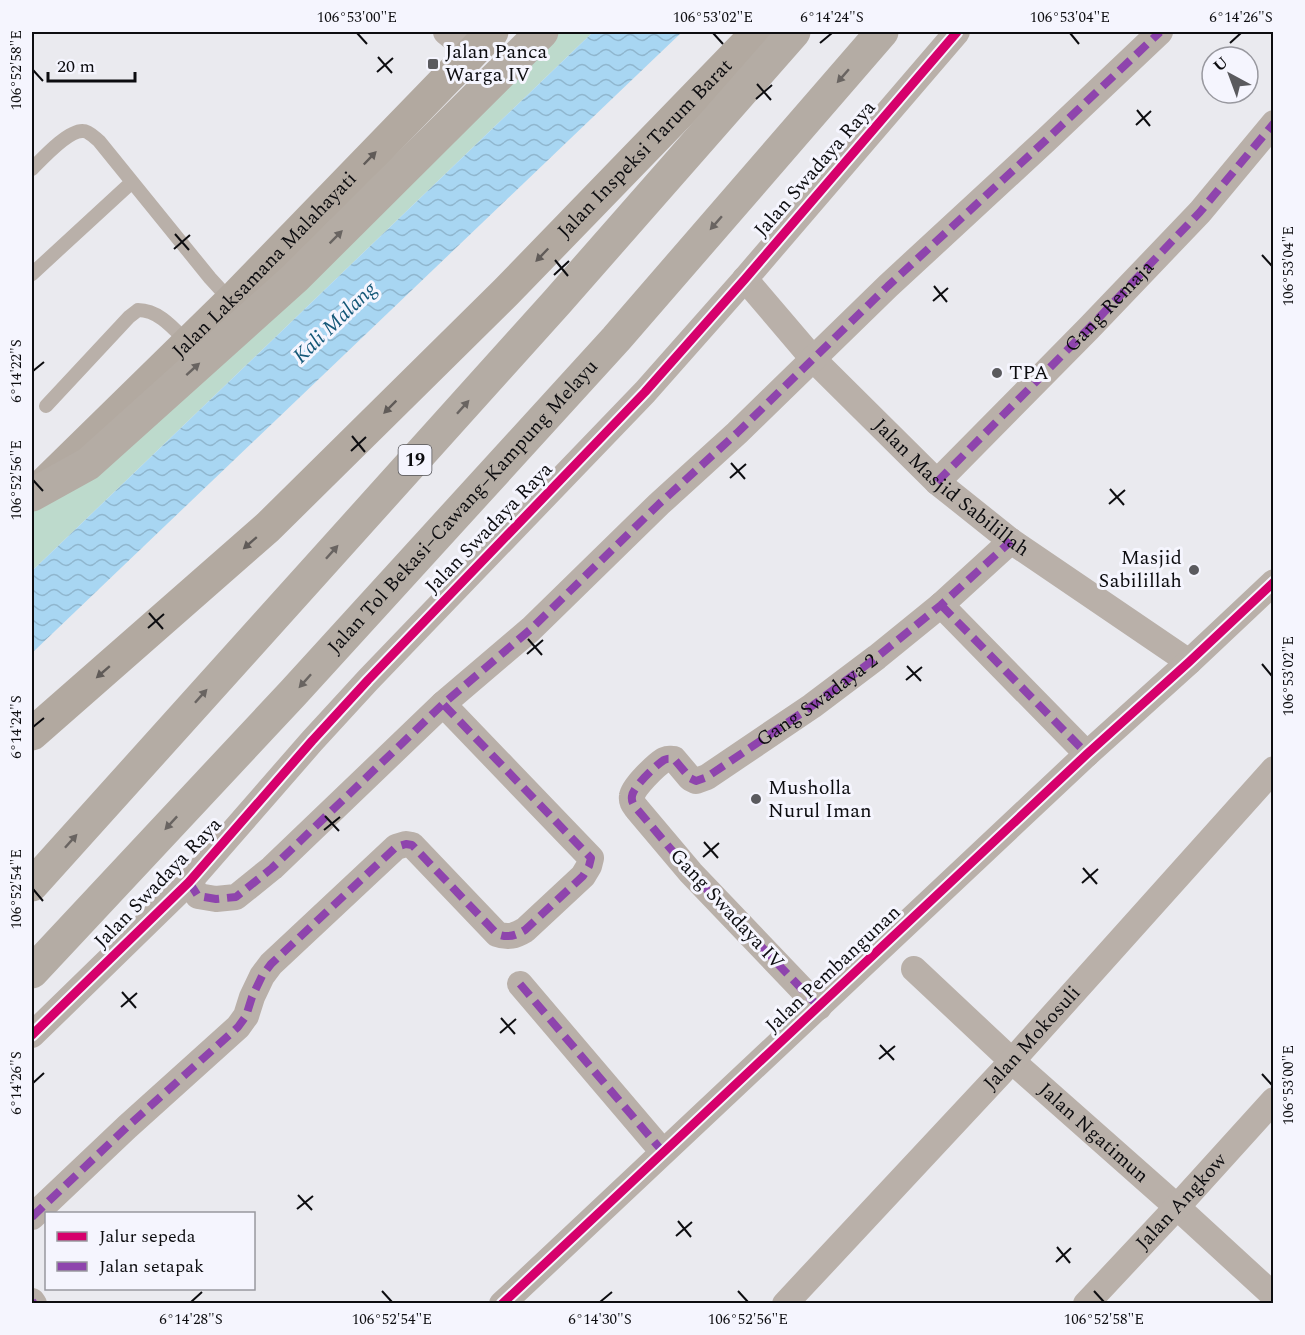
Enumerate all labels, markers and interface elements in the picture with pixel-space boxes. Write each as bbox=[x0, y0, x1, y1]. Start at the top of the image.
text: 106°53'00"E bbox=[317, 6, 397, 29]
text: 106°53'02"E bbox=[673, 6, 753, 29]
text: 6°14'24"S bbox=[800, 6, 864, 29]
text: 106°53'04"E bbox=[1030, 6, 1110, 29]
text: 6°14'26"S bbox=[1209, 6, 1273, 29]
text: 106°52'58"E bbox=[5, 30, 28, 110]
place label: Jalan Panca Warga IV bbox=[445, 37, 548, 90]
scale bar bbox=[48, 45, 135, 83]
north arrow bbox=[1200, 45, 1260, 105]
text: U bbox=[1208, 51, 1234, 78]
street label: Jalan Inspeksi Tarum Barat bbox=[550, 52, 740, 246]
text: 20 m bbox=[57, 53, 95, 80]
marker: Jalan Panca Warga IV bbox=[426, 57, 440, 71]
one-way arrow bbox=[837, 68, 850, 84]
street label: Jalan Swadaya Raya bbox=[747, 94, 883, 244]
one-way arrow bbox=[363, 150, 377, 165]
street label: Jalan Laksamana Malahayati bbox=[165, 165, 364, 366]
one-way arrow bbox=[710, 215, 723, 230]
text: 106°53'04"E bbox=[1277, 226, 1300, 306]
one-way arrow bbox=[329, 230, 343, 244]
one-way arrow bbox=[536, 247, 550, 261]
street label: Gang Remaja bbox=[1058, 253, 1161, 360]
water label: Kali Malang bbox=[286, 274, 385, 371]
text: 6°14'22"S bbox=[5, 339, 28, 403]
street label: Jalan Tol Bekasi–Cawang–Kampung Melayu bbox=[320, 353, 605, 661]
place label: TPA bbox=[1009, 358, 1049, 388]
one-way arrow bbox=[185, 363, 200, 376]
marker: TPA bbox=[990, 366, 1004, 380]
one-way arrow bbox=[383, 400, 397, 414]
one-way arrow bbox=[455, 400, 469, 414]
street label: Jalan Masjid Sabilillah bbox=[866, 411, 1035, 564]
text: 106°52'56"E bbox=[5, 440, 28, 520]
road number: 19 bbox=[398, 445, 432, 475]
street label: Jalan Swadaya Raya bbox=[418, 455, 560, 601]
one-way arrow bbox=[242, 536, 257, 550]
place label: Masjid Sabilillah bbox=[1099, 543, 1182, 596]
one-way arrow bbox=[325, 544, 339, 559]
marker: Masjid Sabilillah bbox=[1187, 563, 1201, 577]
text: 106°53'02"E bbox=[1277, 636, 1300, 716]
street label: Gang Swadaya 2 bbox=[750, 646, 884, 754]
one-way arrow bbox=[96, 665, 111, 678]
one-way arrow bbox=[298, 673, 312, 688]
one-way arrow bbox=[194, 689, 208, 704]
text: 6°14'24"S bbox=[5, 695, 28, 759]
place label: Musholla Nurul Iman bbox=[768, 773, 872, 826]
marker: Musholla Nurul Iman bbox=[749, 792, 763, 806]
street label: Jalan Swadaya Raya bbox=[87, 810, 229, 956]
one-way arrow bbox=[165, 815, 179, 829]
one-way arrow bbox=[64, 834, 77, 849]
street label: Gang Swadaya IV bbox=[663, 842, 791, 977]
text: 106°52'54"E bbox=[5, 849, 28, 929]
street label: Jalan Pembangunan bbox=[758, 898, 908, 1040]
street label: Jalan Mokosuli bbox=[977, 979, 1088, 1098]
text: 106°53'00"E bbox=[1277, 1045, 1300, 1125]
text: 6°14'26"S bbox=[5, 1051, 28, 1115]
street label: Jalan Ngatimun bbox=[1031, 1076, 1155, 1190]
street label: Jalan Angkow bbox=[1129, 1145, 1235, 1257]
legend bbox=[45, 1212, 255, 1290]
text: Jalur sepeda bbox=[99, 1223, 196, 1250]
text: Jalan setapak bbox=[99, 1253, 204, 1280]
text: 6°14'28"S bbox=[159, 1308, 223, 1331]
text: 106°52'54"E bbox=[352, 1308, 432, 1331]
text: 6°14'30"S bbox=[568, 1308, 632, 1331]
text: 106°52'56"E bbox=[708, 1308, 788, 1331]
text: 106°52'58"E bbox=[1064, 1308, 1144, 1331]

